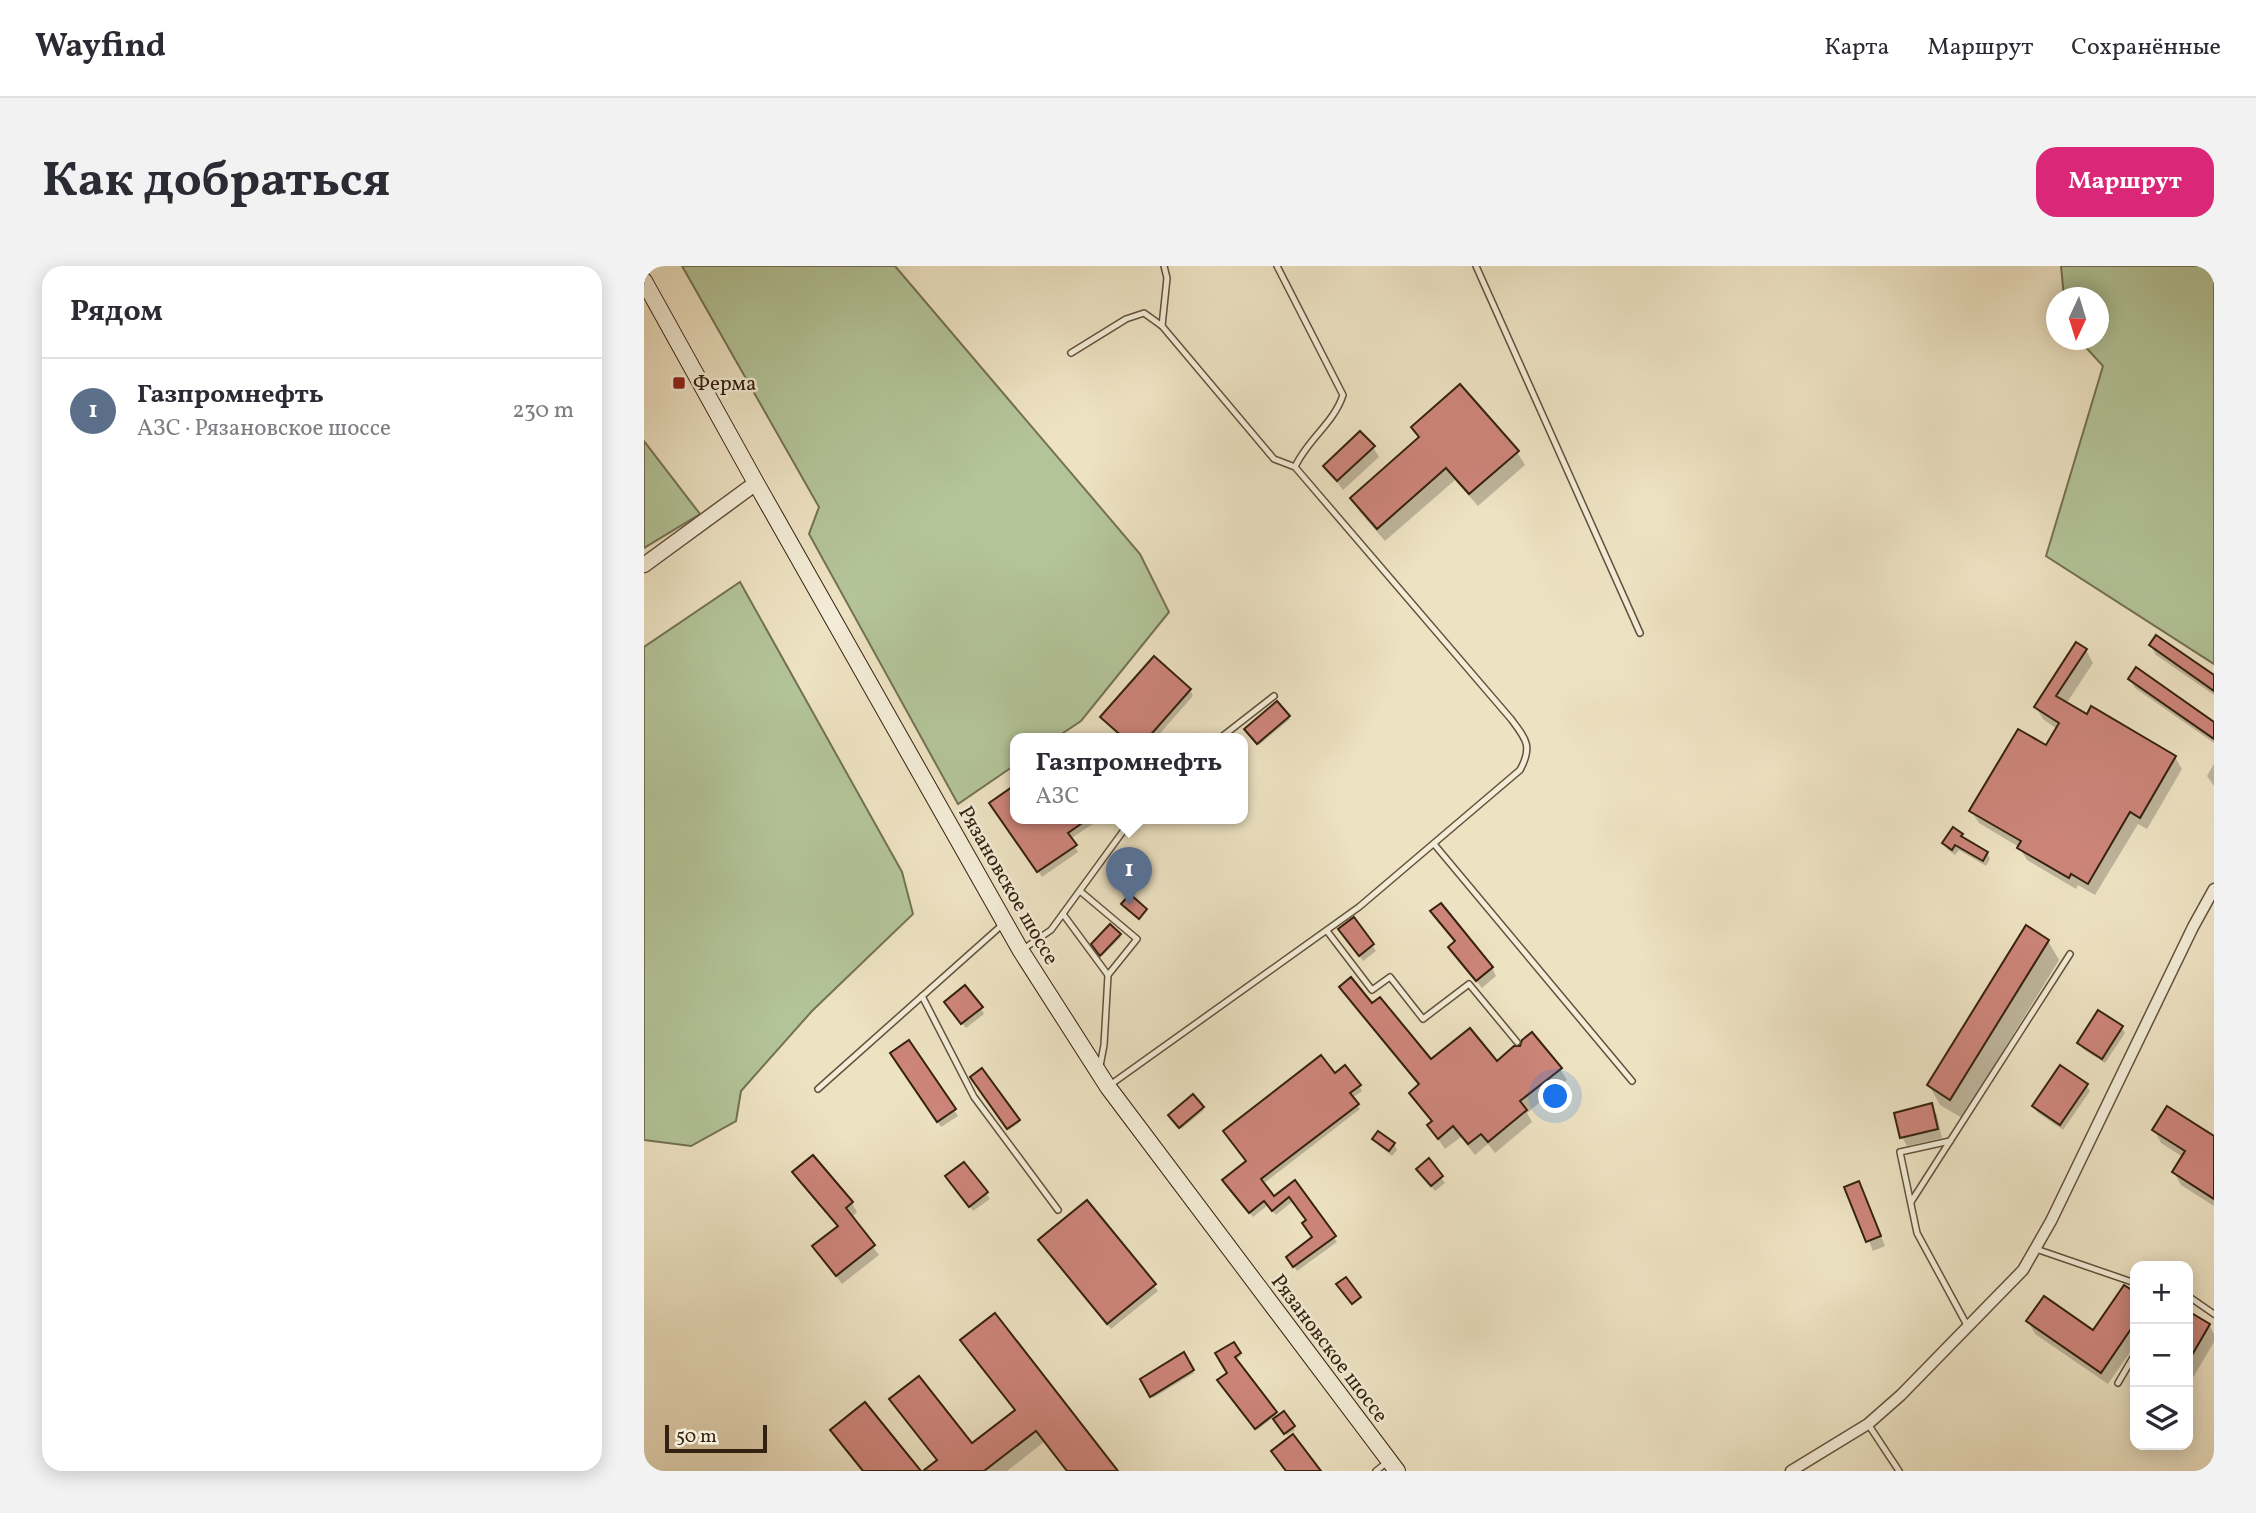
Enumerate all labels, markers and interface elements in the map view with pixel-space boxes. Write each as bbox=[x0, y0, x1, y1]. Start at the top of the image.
text: Wayfind bbox=[35, 25, 166, 71]
text: Карта bbox=[1824, 31, 1889, 65]
text: Маршрут bbox=[1927, 31, 2033, 65]
text: Сохранённые bbox=[2071, 31, 2221, 65]
button: Маршрут bbox=[2036, 147, 2214, 217]
text: Как добраться bbox=[42, 148, 390, 217]
north arrow bbox=[2046, 287, 2109, 350]
text: Рядом bbox=[70, 291, 163, 333]
place label: Ферма bbox=[693, 370, 756, 399]
marker: Ферма bbox=[671, 375, 687, 391]
text: Газпромнефть bbox=[137, 377, 324, 413]
text: 1 bbox=[88, 395, 98, 427]
text: 230 m bbox=[512, 395, 574, 427]
text: АЗС · Рязановское шоссе bbox=[137, 413, 391, 445]
popup bbox=[1010, 733, 1248, 824]
text: Газпромнефть bbox=[1036, 745, 1222, 781]
text: АЗС bbox=[1036, 781, 1079, 813]
street label: Рязановское шоссе bbox=[950, 801, 1065, 971]
pin: 1 bbox=[1106, 847, 1152, 905]
your location bbox=[1538, 1079, 1572, 1113]
map controls bbox=[2130, 1261, 2193, 1450]
button: + bbox=[2130, 1261, 2193, 1324]
street label: Рязановское шоссе bbox=[1263, 1269, 1394, 1429]
button: − bbox=[2130, 1324, 2193, 1387]
button: layers bbox=[2130, 1387, 2193, 1450]
scale bar bbox=[665, 1422, 766, 1454]
text: 50 m bbox=[676, 1424, 717, 1450]

